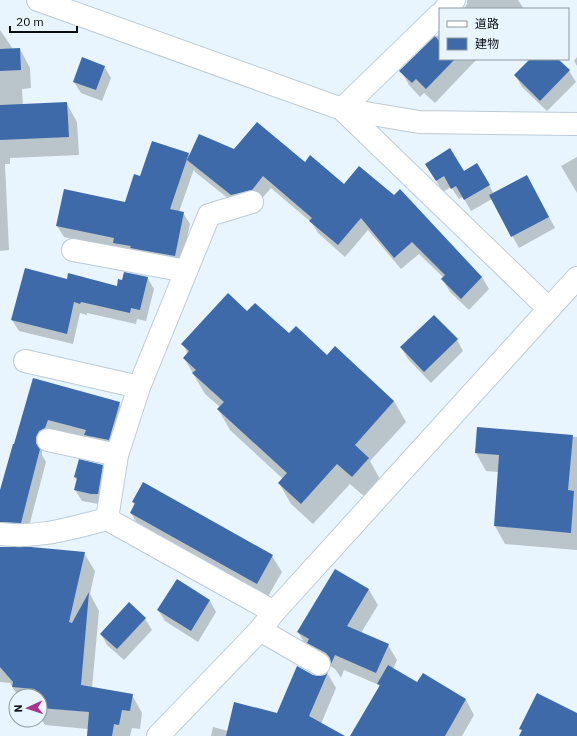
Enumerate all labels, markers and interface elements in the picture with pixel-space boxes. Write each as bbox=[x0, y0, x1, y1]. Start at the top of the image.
scale bar bbox=[10, 8, 77, 34]
legend bbox=[439, 8, 569, 60]
text: 20 m bbox=[16, 14, 44, 29]
text: 道路 bbox=[475, 16, 499, 31]
text: 建物 bbox=[475, 36, 499, 51]
north arrow bbox=[8, 688, 48, 728]
text: N bbox=[11, 704, 25, 713]

